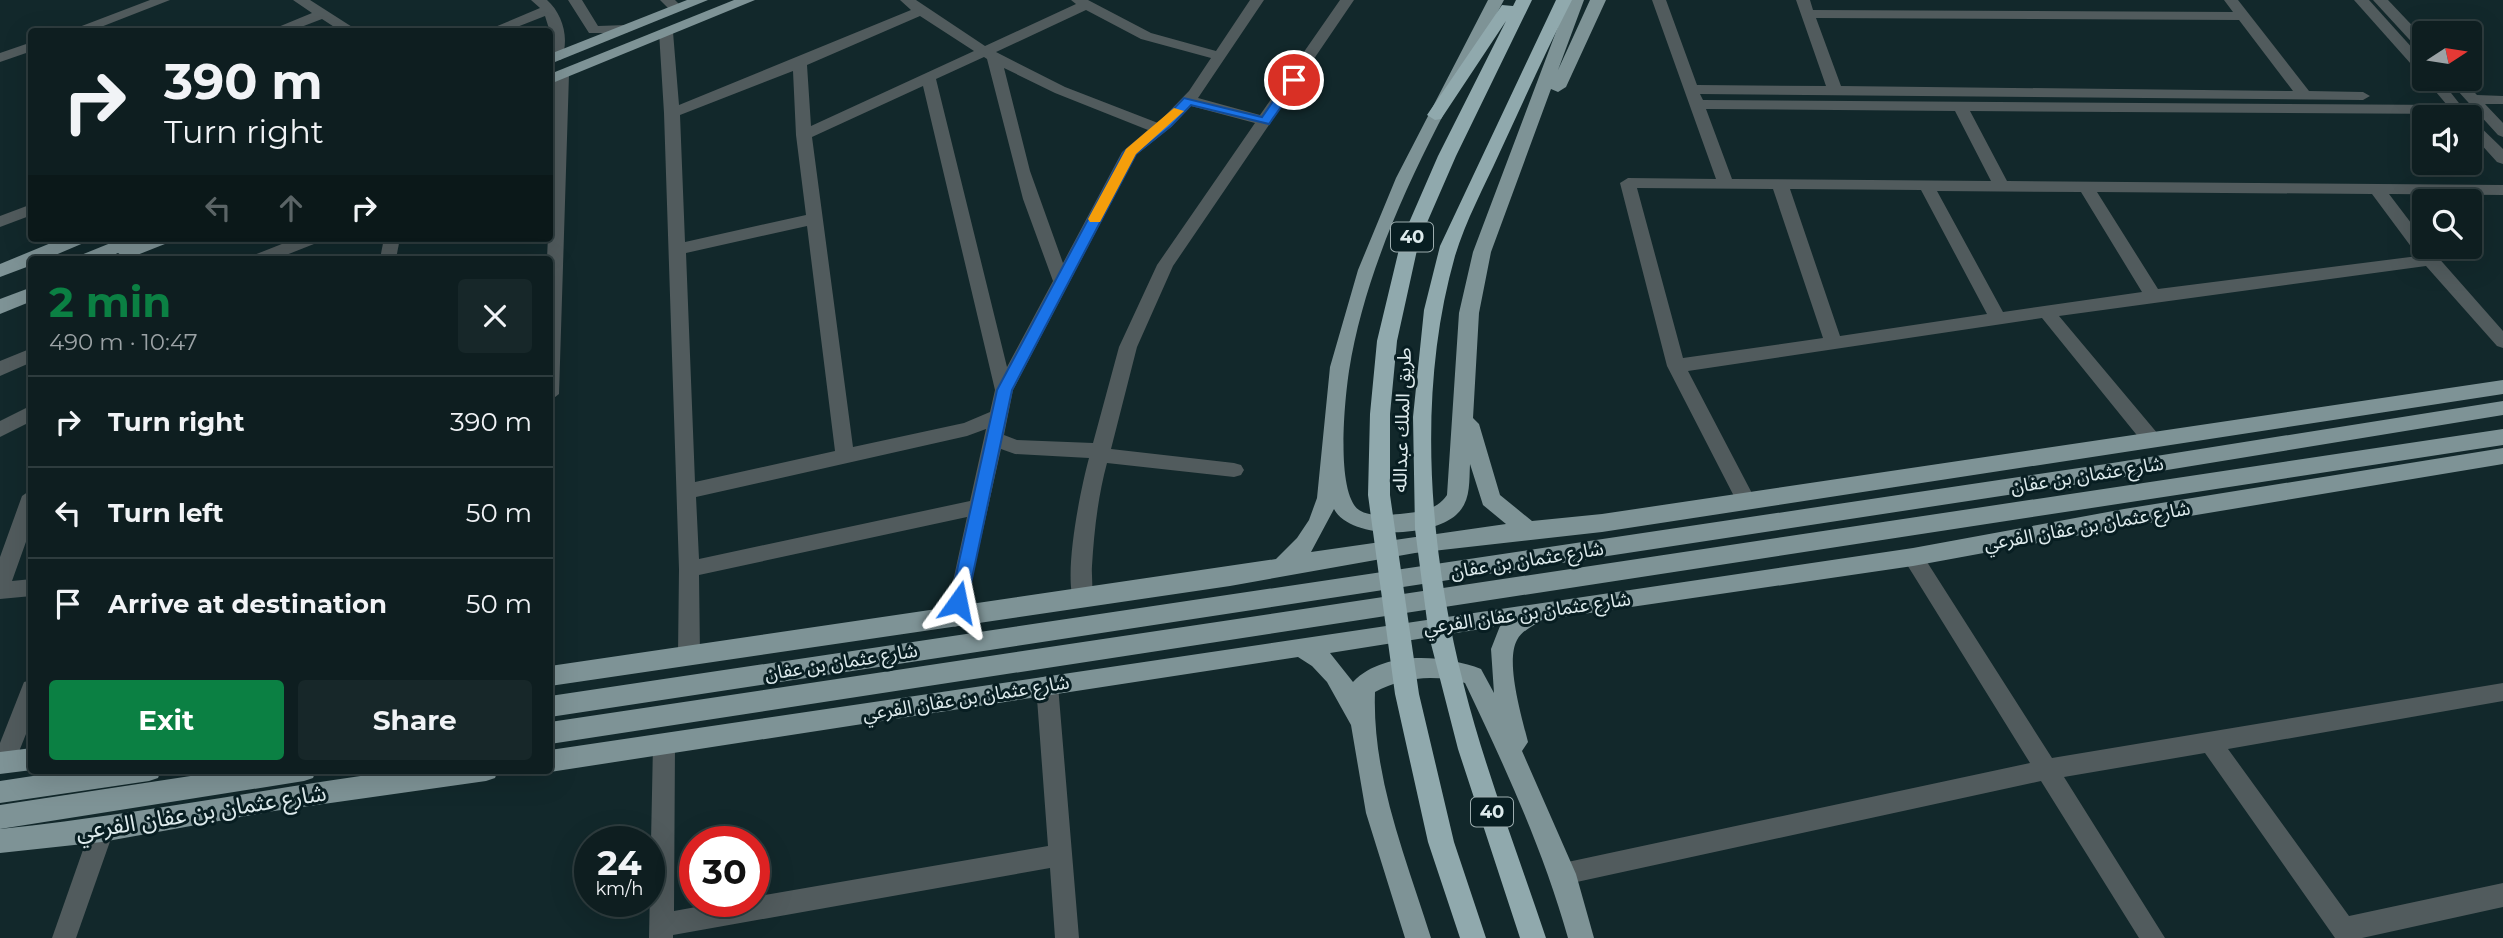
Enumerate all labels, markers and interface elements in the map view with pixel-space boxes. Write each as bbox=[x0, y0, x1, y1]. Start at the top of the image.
north arrow bbox=[2412, 21, 2482, 91]
map controls bbox=[2412, 21, 2482, 259]
pin bbox=[1264, 50, 1324, 110]
text: 390 m bbox=[164, 52, 323, 111]
icon: right bbox=[49, 56, 140, 147]
icon: arrive bbox=[1275, 61, 1313, 99]
button: sound bbox=[2412, 105, 2482, 175]
text: Turn right bbox=[164, 112, 324, 151]
icon: left bbox=[199, 189, 237, 227]
icon: ahead bbox=[272, 189, 310, 227]
icon: right bbox=[345, 189, 383, 227]
button: search bbox=[2412, 189, 2482, 259]
road number: 40 bbox=[1391, 222, 1433, 251]
text: 2 min bbox=[49, 276, 171, 328]
button: close bbox=[458, 279, 532, 353]
text: 490 m · 10:47 bbox=[49, 328, 198, 356]
street label: طريق الملك عبدالله bbox=[1388, 347, 1416, 493]
icon: right bbox=[49, 403, 87, 441]
text: Turn right bbox=[108, 406, 244, 438]
text: 390 m bbox=[450, 406, 532, 438]
street label: شارع عثمان بن عفان bbox=[2009, 452, 2165, 500]
icon: left bbox=[49, 494, 87, 532]
text: Turn left bbox=[108, 497, 224, 529]
text: 50 m bbox=[466, 497, 532, 529]
street label: شارع عثمان بن عفان الفرعي bbox=[1982, 497, 2193, 559]
street label: شارع عثمان بن عفان bbox=[1449, 537, 1605, 585]
position arrow bbox=[921, 565, 995, 639]
icon: arrive bbox=[49, 585, 87, 623]
street label: شارع عثمان بن عفان الفرعي bbox=[1422, 587, 1633, 642]
text: Arrive at destination bbox=[108, 588, 387, 620]
text: 50 m bbox=[466, 588, 532, 620]
street label: شارع عثمان بن عفان bbox=[763, 639, 919, 687]
street label: شارع عثمان بن عفان الفرعي bbox=[861, 670, 1072, 729]
button: Exit bbox=[49, 680, 284, 760]
button: Share bbox=[298, 680, 532, 760]
street label: شارع عثمان بن عفان الفرعي bbox=[74, 778, 329, 849]
road number: 40 bbox=[1471, 798, 1513, 826]
speed limit sign: 30 bbox=[679, 826, 770, 917]
text: 24 bbox=[597, 841, 642, 884]
text: km/h bbox=[595, 878, 644, 900]

